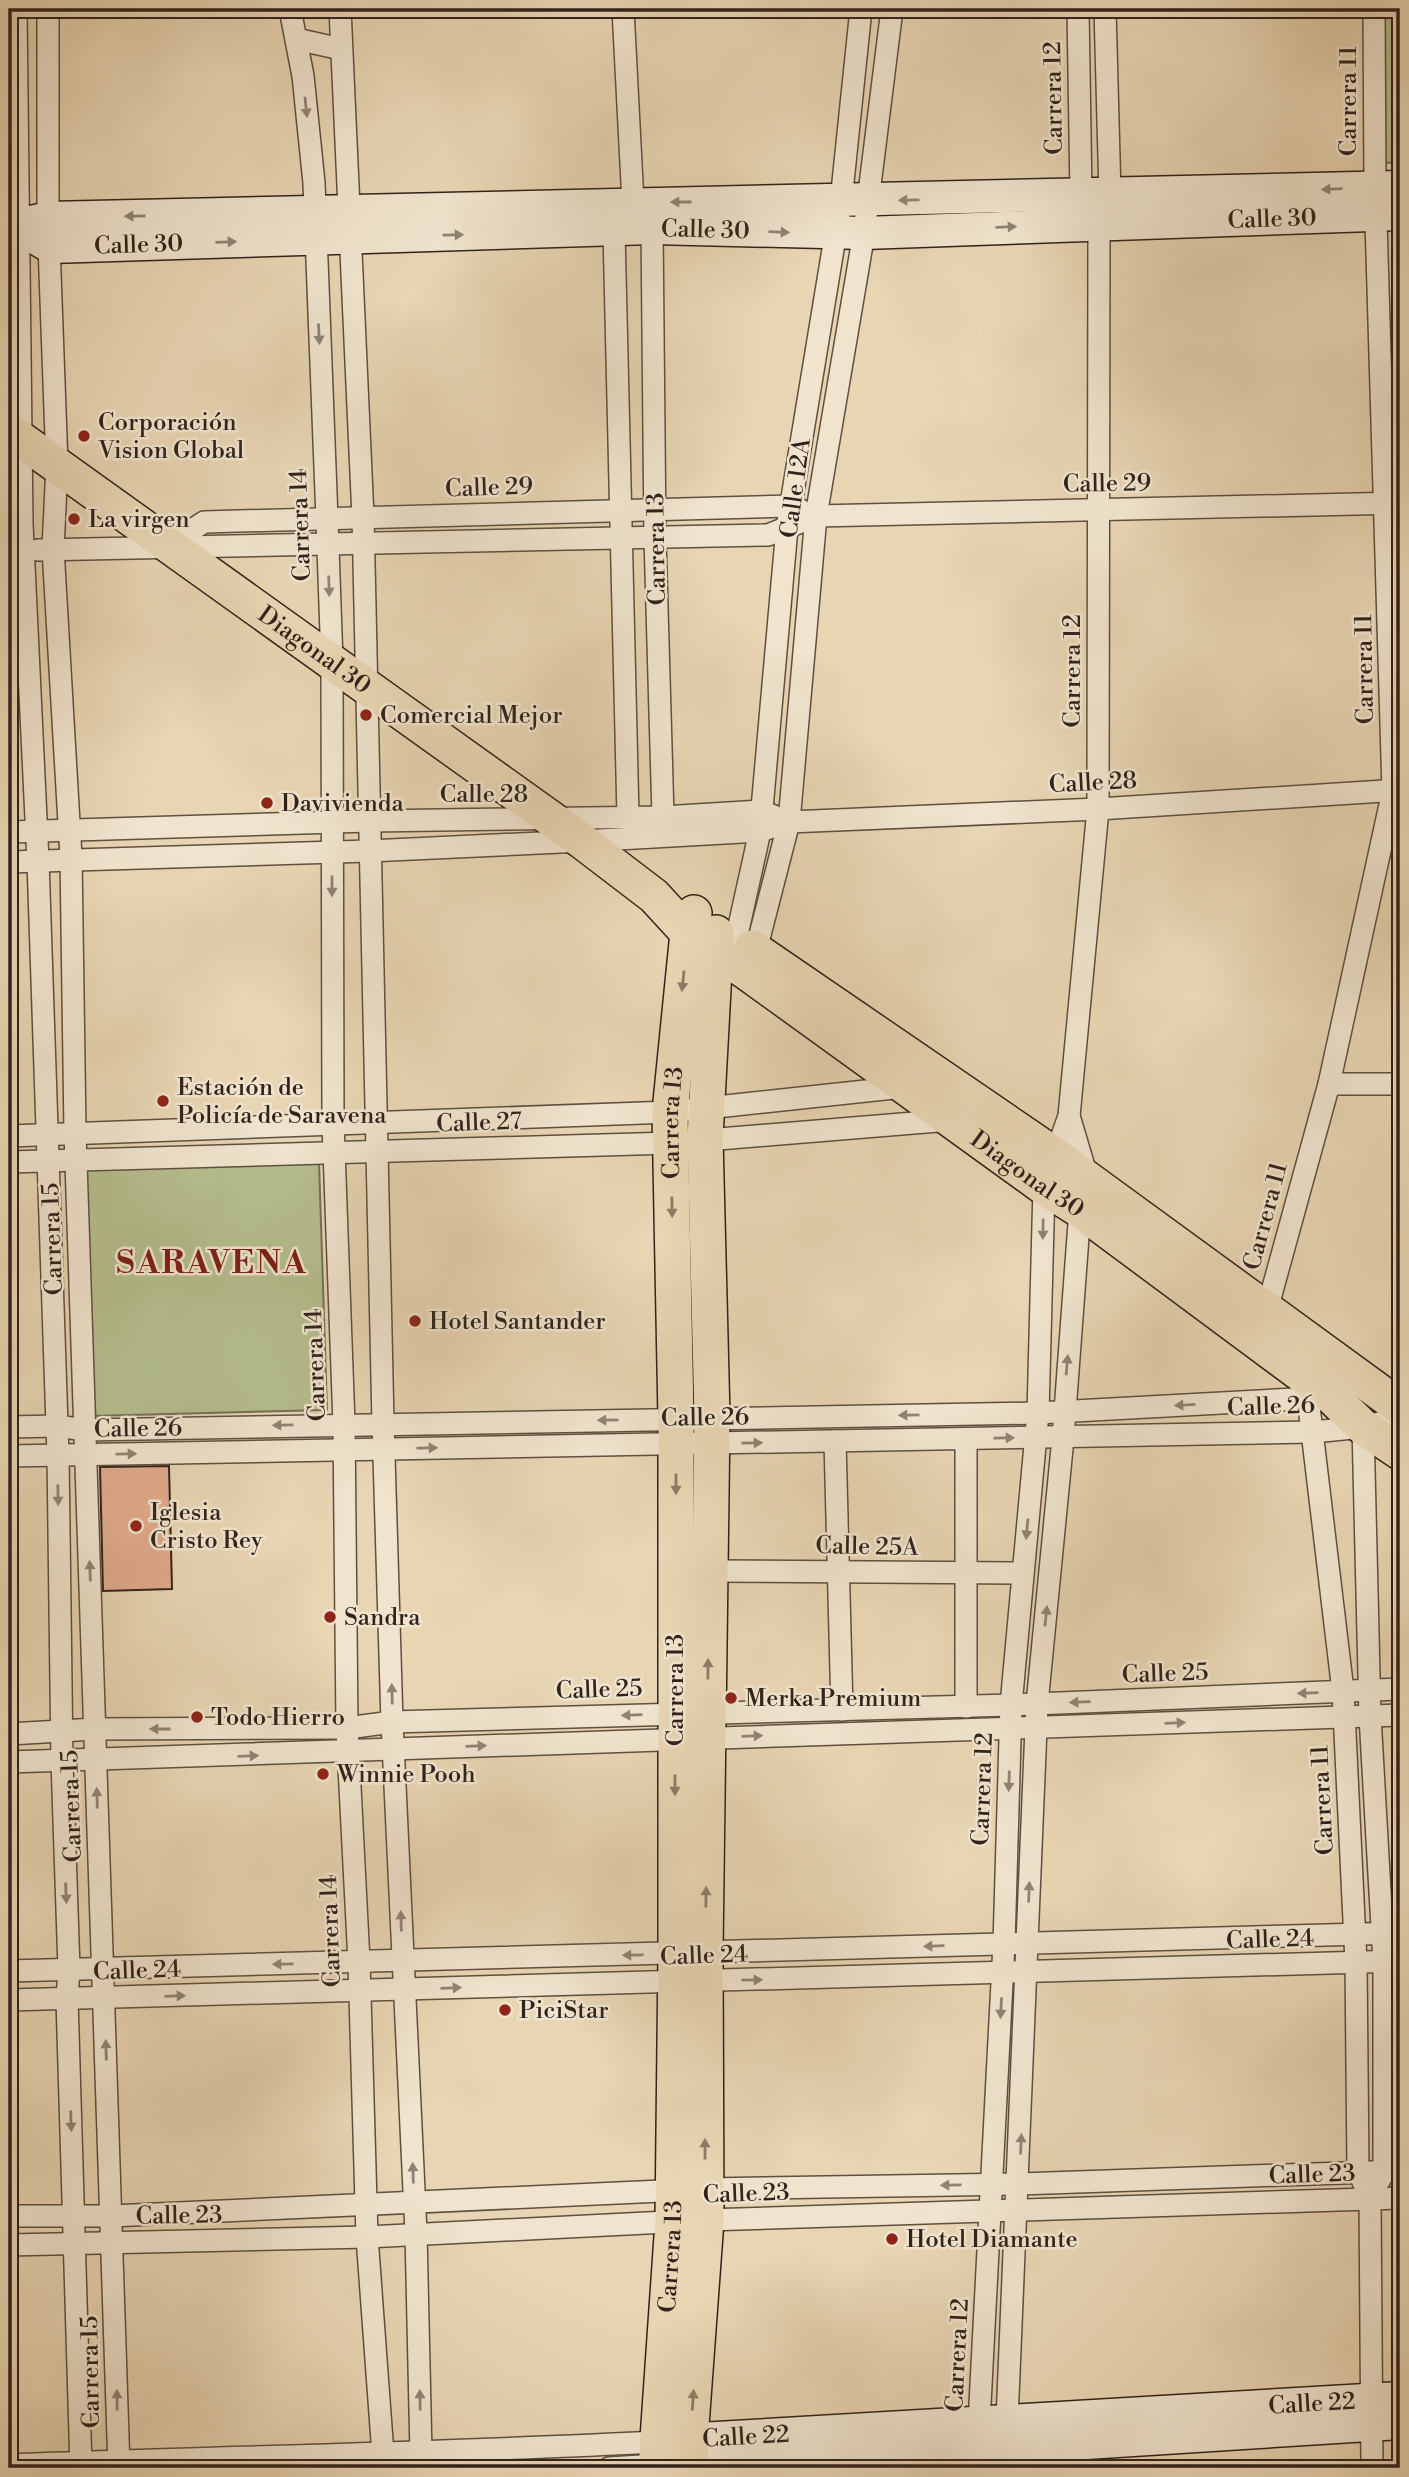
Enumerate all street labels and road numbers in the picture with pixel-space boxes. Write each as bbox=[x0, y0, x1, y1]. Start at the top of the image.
street label: Carrera 12 bbox=[1038, 41, 1070, 155]
street label: Carrera 11 bbox=[1334, 45, 1364, 156]
street label: Calle 30 bbox=[1227, 203, 1317, 236]
street label: Calle 30 bbox=[660, 214, 750, 246]
street label: Calle 30 bbox=[94, 229, 184, 262]
street label: Calle 12A bbox=[774, 436, 818, 540]
street label: Carrera 14 bbox=[284, 468, 318, 582]
street label: Calle 29 bbox=[1063, 468, 1151, 500]
street label: Calle 29 bbox=[444, 471, 534, 505]
street label: Carrera 13 bbox=[641, 492, 673, 606]
street label: Diagonal 30 bbox=[252, 600, 377, 701]
street label: Carrera 11 bbox=[1349, 613, 1381, 725]
street label: Carrera 12 bbox=[1058, 614, 1088, 728]
street label: Calle 28 bbox=[1048, 766, 1138, 800]
street label: Calle 28 bbox=[440, 780, 528, 810]
street label: Carrera 13 bbox=[656, 1065, 690, 1179]
street label: Calle 27 bbox=[436, 1107, 522, 1139]
street label: Diagonal 30 bbox=[964, 1125, 1090, 1225]
street label: Carrera 11 bbox=[1237, 1158, 1295, 1274]
street label: Carrera 15 bbox=[36, 1182, 70, 1296]
street label: Carrera 14 bbox=[299, 1308, 333, 1422]
street label: Calle 26 bbox=[1226, 1390, 1316, 1424]
street label: Calle 26 bbox=[661, 1402, 749, 1434]
street label: Calle 26 bbox=[94, 1413, 182, 1445]
street label: Calle 25A bbox=[815, 1531, 919, 1563]
street label: Carrera 13 bbox=[661, 1634, 691, 1746]
street label: Calle 25 bbox=[1121, 1657, 1209, 1691]
street label: Calle 25 bbox=[555, 1673, 643, 1707]
street label: Carrera 12 bbox=[966, 1732, 1000, 1846]
street label: Carrera 11 bbox=[1305, 1743, 1341, 1856]
street label: Carrera 15 bbox=[55, 1749, 89, 1863]
street label: Carrera 14 bbox=[314, 1874, 348, 1988]
street label: Calle 24 bbox=[1226, 1923, 1315, 1957]
street label: Calle 24 bbox=[660, 1939, 749, 1973]
street label: Calle 24 bbox=[93, 1954, 182, 1988]
street label: Calle 23 bbox=[1268, 2158, 1356, 2192]
street label: Calle 23 bbox=[702, 2177, 790, 2211]
street label: Calle 23 bbox=[135, 2200, 223, 2232]
street label: Carrera 13 bbox=[653, 2200, 689, 2314]
street label: Carrera 12 bbox=[940, 2298, 976, 2413]
street label: Carrera 15 bbox=[75, 2315, 107, 2429]
street label: Calle 22 bbox=[1267, 2387, 1356, 2422]
street label: Calle 22 bbox=[701, 2420, 790, 2455]

